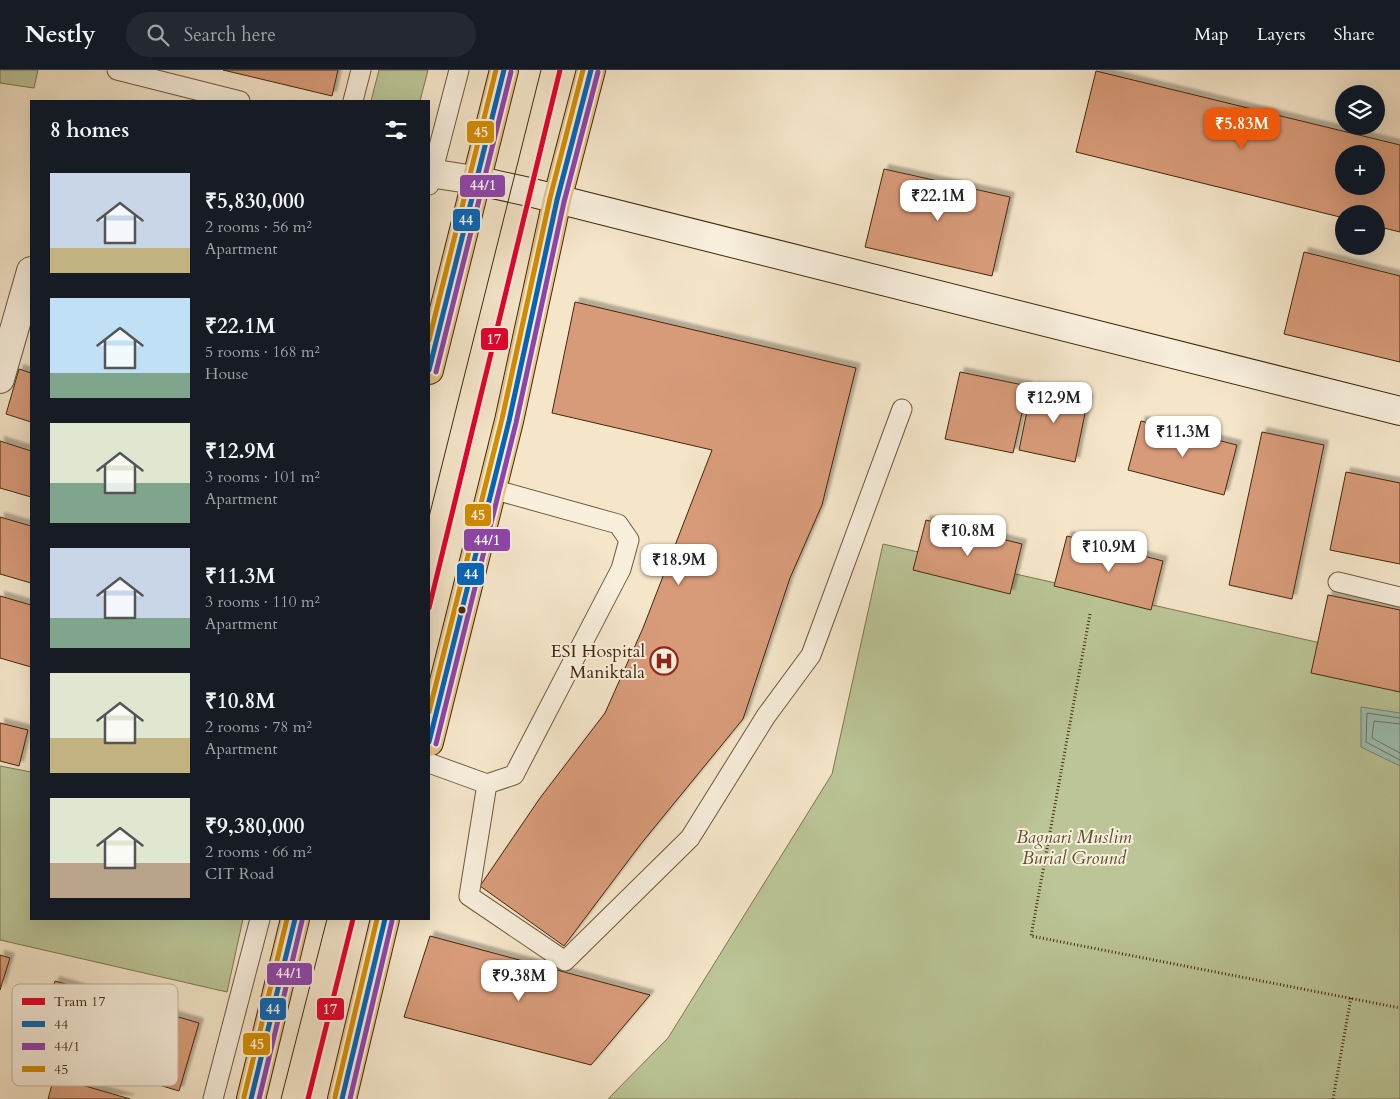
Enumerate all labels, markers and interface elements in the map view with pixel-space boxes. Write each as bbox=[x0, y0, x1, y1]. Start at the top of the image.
search box bbox=[126, 12, 476, 57]
text: Nestly bbox=[25, 18, 96, 51]
icon: search bbox=[144, 21, 172, 49]
text: Search here bbox=[184, 22, 276, 48]
text: Map bbox=[1194, 22, 1229, 47]
text: Layers bbox=[1257, 22, 1306, 47]
text: Share bbox=[1334, 22, 1375, 47]
map controls bbox=[1335, 85, 1385, 255]
button: layers bbox=[1335, 85, 1385, 135]
pin: ₹5.83M bbox=[1201, 108, 1283, 150]
text: ₹5.83M bbox=[1215, 113, 1269, 135]
text: 8 homes bbox=[50, 116, 129, 145]
icon: filters bbox=[382, 116, 410, 144]
line badge: 45 bbox=[466, 120, 495, 144]
text: 45 bbox=[474, 123, 488, 142]
button: + bbox=[1335, 145, 1385, 195]
line badge: 44/1 bbox=[459, 174, 506, 198]
text: 44/1 bbox=[470, 176, 496, 195]
pin: ₹22.1M bbox=[897, 180, 979, 222]
text: ₹22.1M bbox=[911, 185, 965, 207]
text: ₹5,830,000 bbox=[205, 187, 305, 216]
icon: home bbox=[90, 193, 150, 253]
button: − bbox=[1335, 205, 1385, 255]
line badge: 44 bbox=[452, 208, 481, 232]
text: 44 bbox=[459, 211, 473, 230]
text: 2 rooms · 56 m² bbox=[205, 216, 312, 238]
text: Apartment bbox=[205, 238, 278, 260]
text: ₹22.1M bbox=[205, 312, 276, 341]
icon: home bbox=[90, 318, 150, 378]
line badge: 17 bbox=[480, 327, 509, 351]
text: 17 bbox=[487, 330, 501, 349]
text: 5 rooms · 168 m² bbox=[205, 341, 320, 363]
text: House bbox=[205, 363, 248, 385]
pin: ₹12.9M bbox=[1013, 382, 1095, 424]
text: ₹12.9M bbox=[1027, 387, 1081, 409]
pin: ₹11.3M bbox=[1142, 416, 1224, 458]
text: ₹11.3M bbox=[1156, 421, 1210, 443]
text: ₹12.9M bbox=[205, 437, 276, 466]
icon: home bbox=[90, 443, 150, 503]
text: 3 rooms · 101 m² bbox=[205, 466, 320, 488]
text: Apartment bbox=[205, 488, 278, 510]
line badge: 45 bbox=[464, 503, 492, 527]
text: 45 bbox=[471, 506, 485, 525]
pin: ₹10.8M bbox=[927, 514, 1009, 557]
text: ₹10.8M bbox=[941, 520, 995, 542]
line badge: 44/1 bbox=[463, 528, 511, 552]
pin: ₹10.9M bbox=[1068, 530, 1150, 573]
text: 44/1 bbox=[474, 531, 500, 550]
text: ₹10.9M bbox=[1082, 536, 1136, 558]
pin: ₹18.9M bbox=[638, 544, 720, 586]
text: ₹18.9M bbox=[652, 549, 706, 571]
text: ₹11.3M bbox=[205, 562, 276, 591]
line badge: 44 bbox=[456, 562, 485, 586]
text: 44 bbox=[464, 565, 478, 584]
icon: home bbox=[90, 568, 150, 628]
text: 3 rooms · 110 m² bbox=[205, 591, 320, 613]
unlabelled marker bbox=[457, 605, 467, 615]
text: Apartment bbox=[205, 613, 278, 635]
place label: ESI Hospital Maniktala bbox=[550, 639, 645, 685]
hospital icon: ESI Hospital Maniktala bbox=[649, 646, 679, 676]
text: ₹10.8M bbox=[205, 687, 276, 716]
icon: home bbox=[90, 693, 150, 753]
text: 2 rooms · 78 m² bbox=[205, 716, 312, 738]
text: Apartment bbox=[205, 738, 278, 760]
text: ₹9,380,000 bbox=[205, 812, 305, 841]
icon: home bbox=[90, 818, 150, 878]
park label: Bagnari Muslim Burial Ground bbox=[1016, 825, 1132, 871]
text: 2 rooms · 66 m² bbox=[205, 841, 312, 863]
text: CIT Road bbox=[205, 863, 274, 885]
pin: ₹9.38M bbox=[478, 960, 560, 1002]
line badge: 44/1 bbox=[266, 962, 313, 986]
text: 44/1 bbox=[276, 964, 302, 983]
text: ₹9.38M bbox=[492, 965, 546, 987]
legend bbox=[12, 984, 178, 1086]
text: Tram 17 bbox=[54, 992, 105, 1011]
line badge: 44 bbox=[259, 997, 287, 1021]
line badge: 17 bbox=[316, 997, 345, 1021]
text: 44 bbox=[266, 1000, 280, 1019]
text: 17 bbox=[323, 1000, 337, 1019]
text: 44 bbox=[54, 1015, 68, 1034]
line badge: 45 bbox=[242, 1032, 271, 1056]
text: 45 bbox=[250, 1035, 264, 1054]
text: 44/1 bbox=[54, 1037, 80, 1056]
text: 45 bbox=[54, 1060, 68, 1079]

